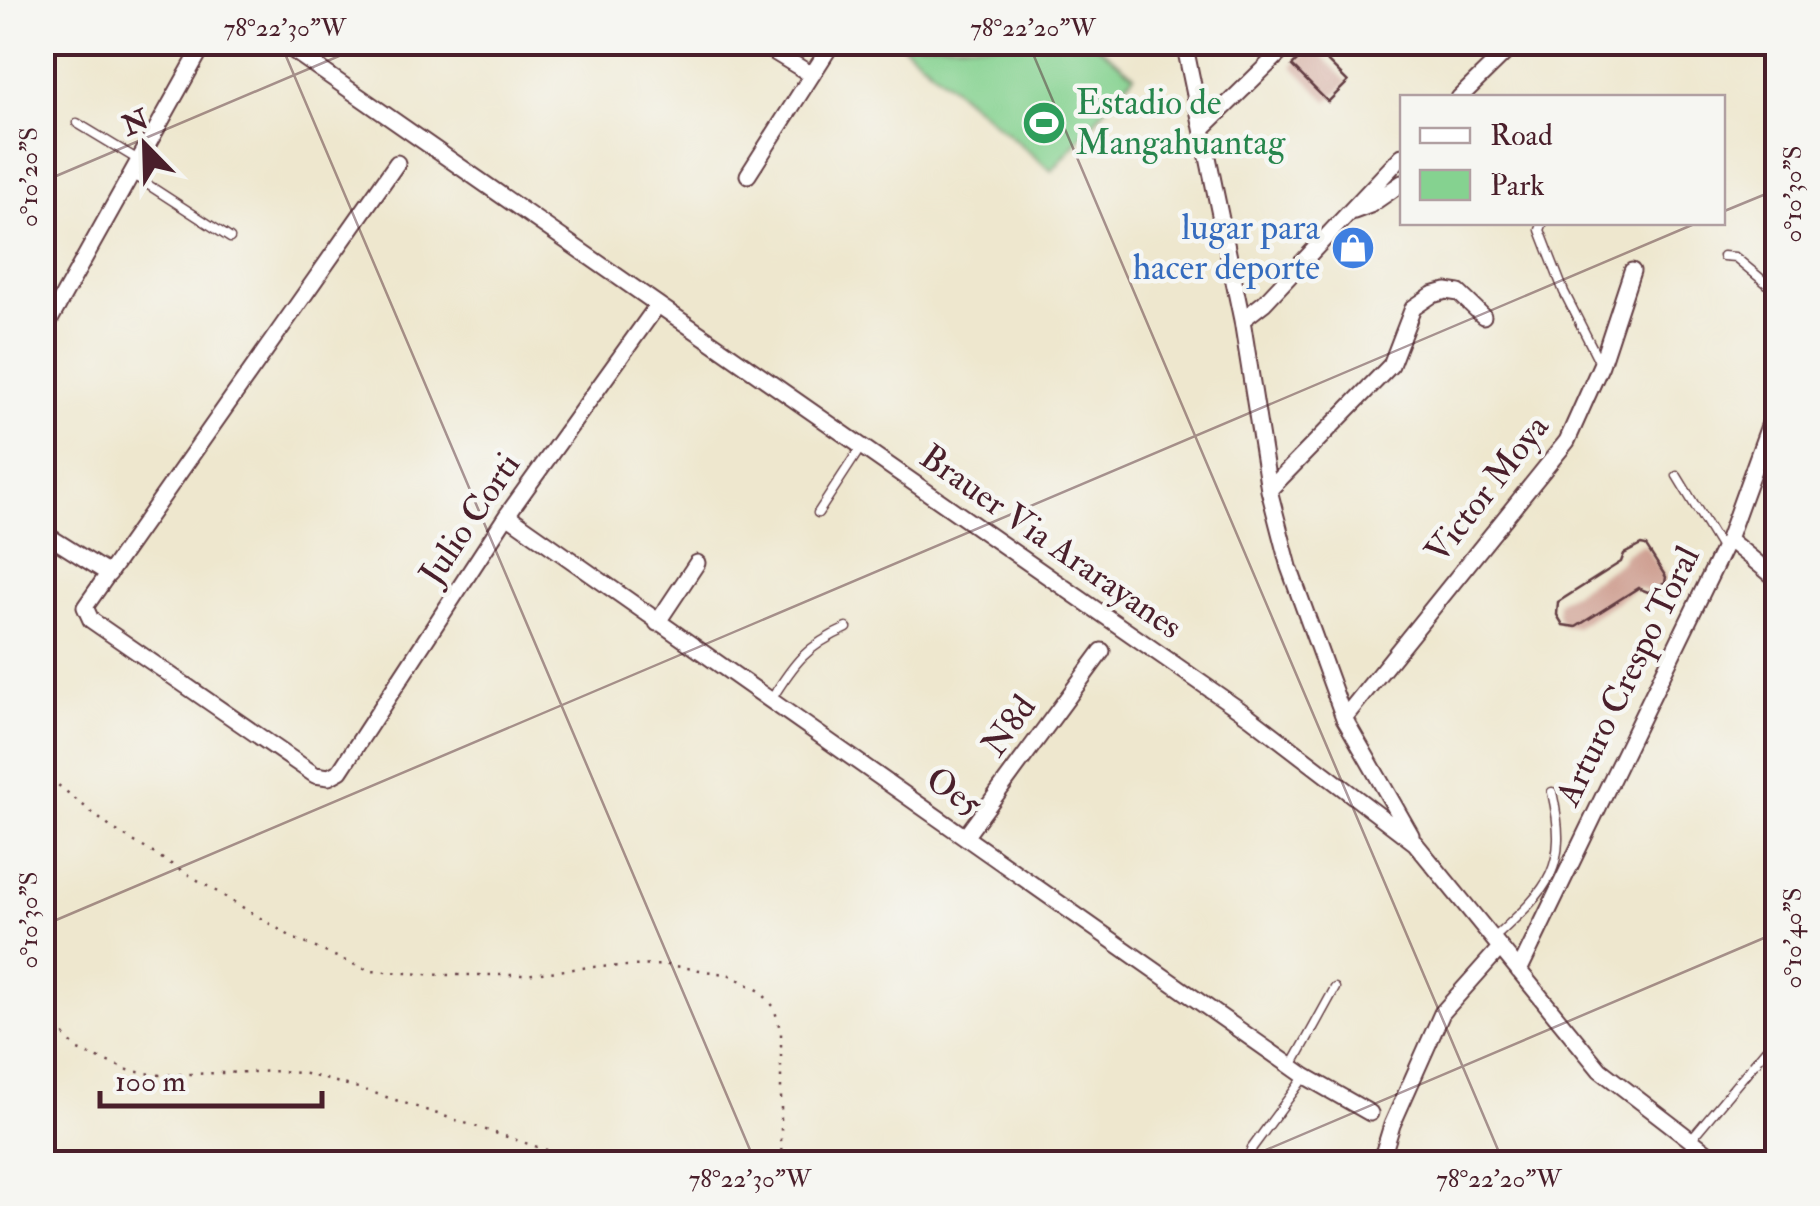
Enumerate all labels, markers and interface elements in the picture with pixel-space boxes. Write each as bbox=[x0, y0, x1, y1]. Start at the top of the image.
text: 78°22'30"W bbox=[224, 13, 348, 44]
text: 78°22'20"W bbox=[970, 13, 1097, 44]
place label: Estadio de Mangahuantag bbox=[1076, 81, 1286, 165]
north arrow bbox=[95, 95, 195, 195]
legend bbox=[1400, 95, 1725, 225]
sports icon: Estadio de Mangahuantag bbox=[1021, 100, 1067, 146]
text: N bbox=[117, 102, 155, 145]
text: Road bbox=[1490, 117, 1553, 154]
text: 0°10'20"S bbox=[14, 127, 45, 227]
text: 0°10'30"S bbox=[1778, 146, 1809, 242]
text: Park bbox=[1490, 167, 1545, 204]
place label: lugar para hacer deporte bbox=[1133, 206, 1321, 290]
shop icon: lugar para hacer deporte bbox=[1330, 225, 1376, 271]
street label: Victor Moya bbox=[1416, 406, 1559, 572]
street label: Brauer Via Ararayanes bbox=[911, 435, 1191, 649]
street label: Julio Corti bbox=[409, 444, 530, 594]
street label: Arturo Crespo Toral bbox=[1546, 539, 1710, 814]
street label: N8d bbox=[972, 687, 1046, 765]
street label: Oe5 bbox=[917, 757, 991, 827]
text: 0°10'30"S bbox=[14, 872, 45, 968]
text: 0°10'40"S bbox=[1778, 888, 1809, 988]
scale bar bbox=[100, 1046, 322, 1108]
text: 100 m bbox=[115, 1063, 186, 1100]
text: 78°22'30"W bbox=[689, 1164, 813, 1195]
text: 78°22'20"W bbox=[1436, 1164, 1563, 1195]

